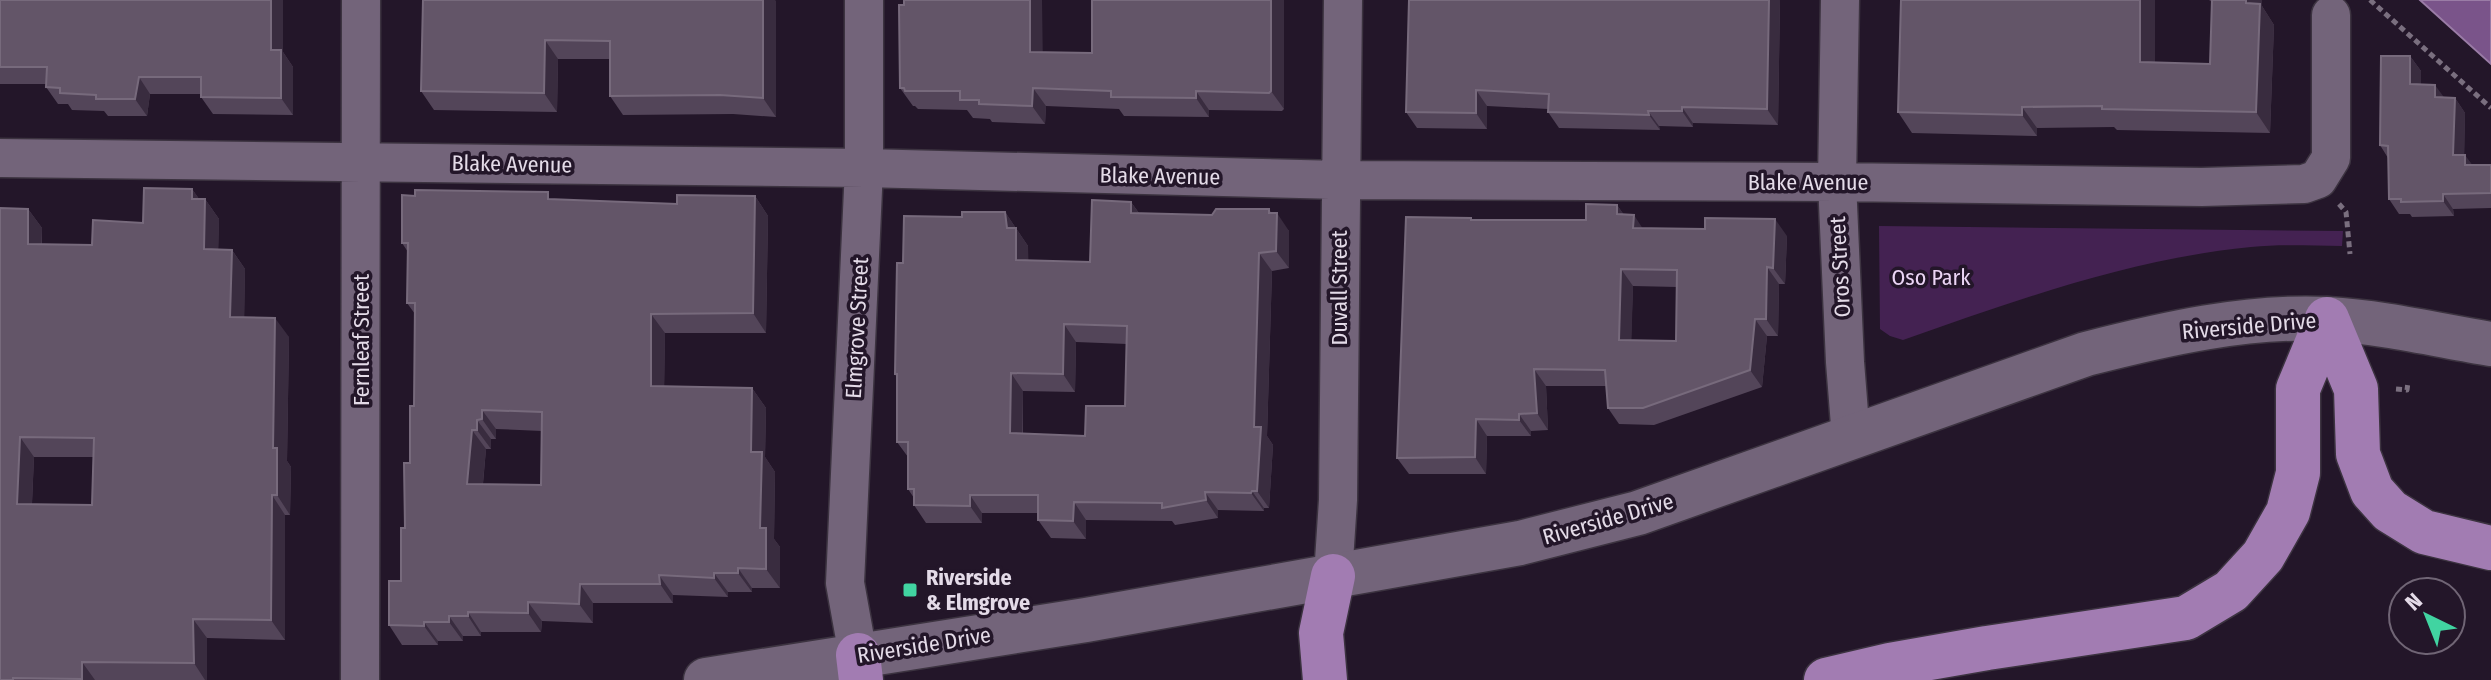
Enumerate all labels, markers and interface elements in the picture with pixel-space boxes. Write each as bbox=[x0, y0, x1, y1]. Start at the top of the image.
street label: Blake Avenue bbox=[451, 149, 573, 179]
street label: Blake Avenue bbox=[1099, 161, 1221, 191]
street label: Blake Avenue bbox=[1748, 169, 1868, 196]
street label: Oros Street bbox=[1824, 215, 1856, 318]
street label: Duvall Street bbox=[1326, 230, 1353, 346]
street label: Elmgrove Street bbox=[840, 256, 874, 399]
park label: Oso Park bbox=[1891, 264, 1971, 291]
street label: Fernleaf Street bbox=[348, 273, 375, 406]
street label: Riverside Drive bbox=[2181, 307, 2317, 345]
street label: Riverside Drive bbox=[1539, 487, 1677, 551]
place label: Riverside & Elmgrove bbox=[926, 564, 1030, 616]
north arrow bbox=[2387, 576, 2467, 656]
marker: Riverside & Elmgrove bbox=[901, 581, 919, 599]
text: N bbox=[2400, 587, 2428, 616]
street label: Riverside Drive bbox=[855, 621, 993, 669]

